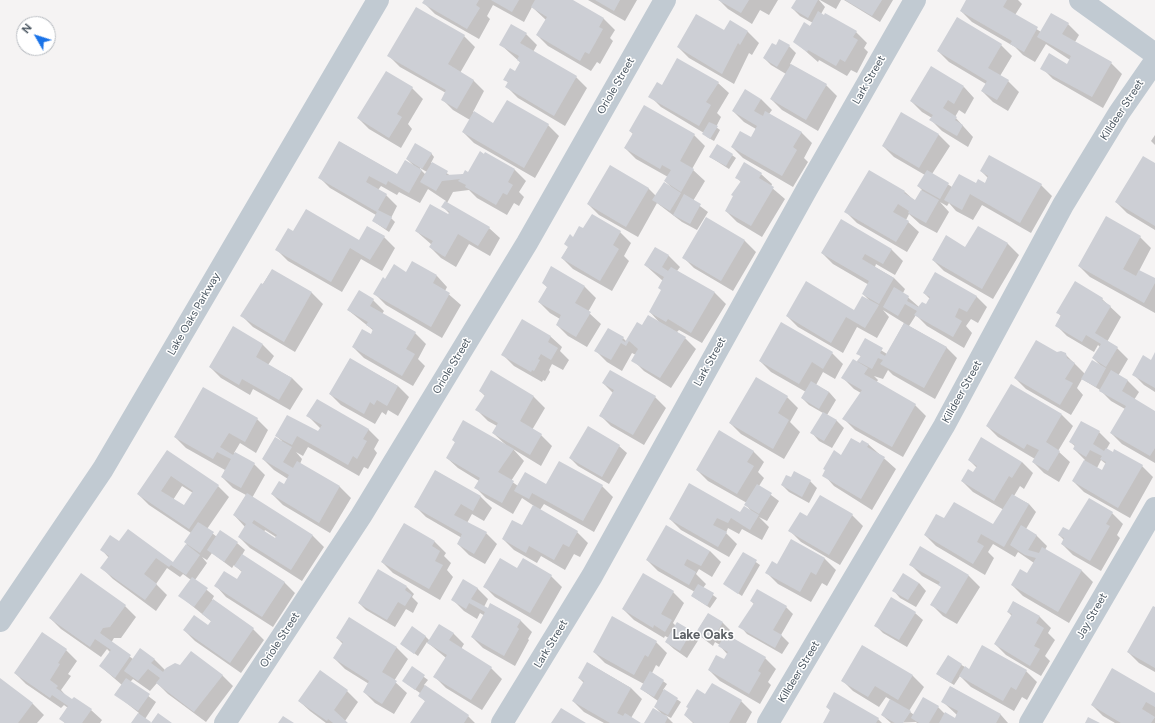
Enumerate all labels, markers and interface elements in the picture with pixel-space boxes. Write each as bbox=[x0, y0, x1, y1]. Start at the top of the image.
north arrow bbox=[16, 16, 56, 56]
text: N bbox=[19, 21, 35, 36]
street label: Lark Street bbox=[850, 53, 888, 107]
street label: Oriole Street bbox=[595, 55, 637, 117]
street label: Killdeer Street bbox=[1097, 77, 1147, 143]
street label: Lake Oaks Parkway bbox=[165, 270, 223, 358]
street label: Lark Street bbox=[691, 335, 729, 389]
street label: Oriole Street bbox=[430, 336, 474, 396]
street label: Killdeer Street bbox=[939, 358, 985, 426]
street label: Jay Street bbox=[1074, 591, 1110, 641]
street label: Oriole Street bbox=[257, 610, 303, 670]
street label: Lark Street bbox=[531, 618, 571, 670]
district label: Lake Oaks bbox=[672, 627, 734, 643]
street label: Killdeer Street bbox=[775, 639, 823, 705]

